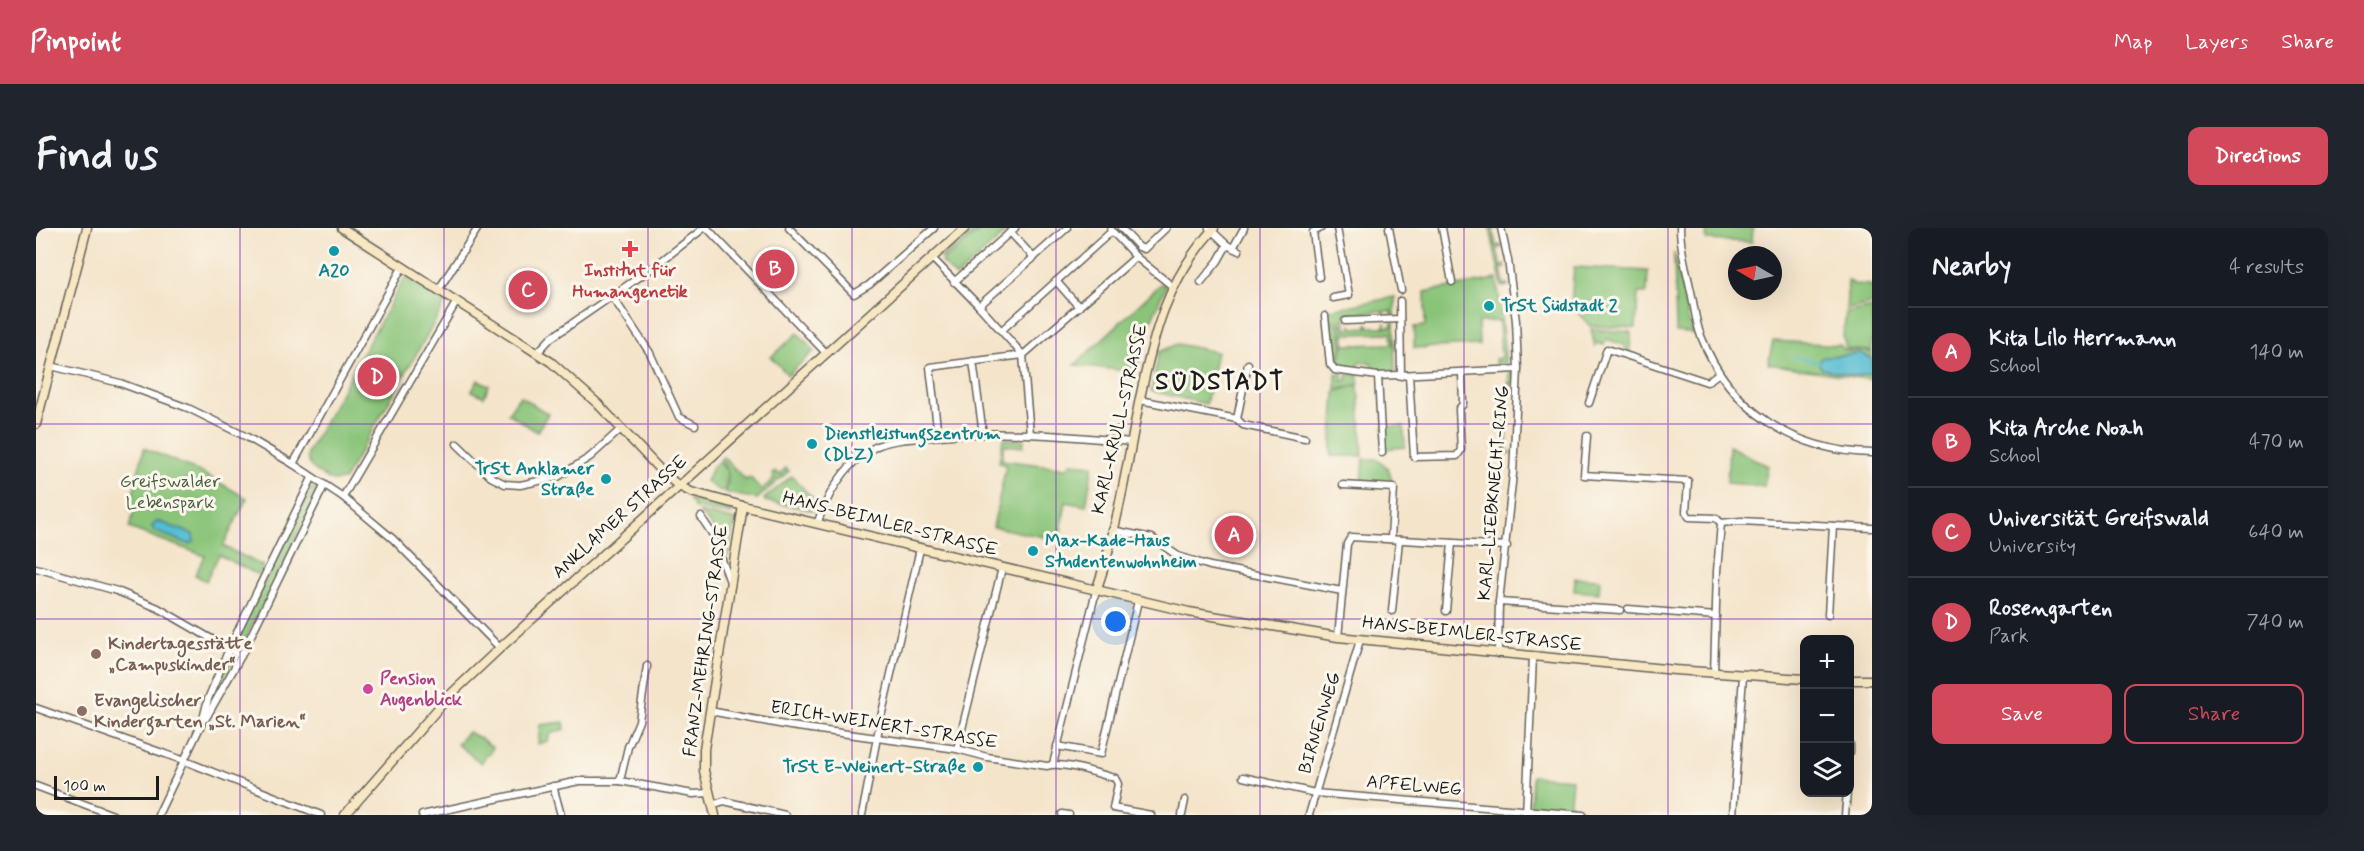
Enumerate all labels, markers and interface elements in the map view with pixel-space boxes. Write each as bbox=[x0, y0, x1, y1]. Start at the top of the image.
text: Pinpoint bbox=[30, 24, 121, 61]
text: Map bbox=[2114, 28, 2152, 56]
text: Layers bbox=[2185, 28, 2248, 56]
text: Share bbox=[2281, 28, 2334, 56]
button: Directions bbox=[2188, 127, 2328, 185]
text: Find us bbox=[36, 129, 158, 184]
marker: Institut für Humangenetik bbox=[621, 240, 639, 258]
marker: A20 bbox=[327, 244, 341, 258]
pin: B bbox=[756, 246, 794, 291]
north arrow bbox=[1728, 246, 1782, 300]
text: Nearby bbox=[1932, 250, 2011, 284]
text: 4 results bbox=[2229, 254, 2304, 281]
place label: A20 bbox=[319, 259, 349, 283]
place label: Institut für Humangenetik bbox=[572, 259, 688, 304]
pin: C bbox=[508, 268, 548, 312]
place label: TrSt Südstadt 2 bbox=[1501, 294, 1618, 318]
marker: TrSt Südstadt 2 bbox=[1482, 299, 1496, 313]
street label: KARL-KRULL-STRASSE bbox=[1086, 321, 1154, 517]
text: Kita Lilo Herrmann bbox=[1989, 325, 2176, 353]
text: A bbox=[1945, 339, 1958, 366]
text: 140 m bbox=[2250, 339, 2304, 366]
text: School bbox=[1989, 353, 2041, 380]
pin: D bbox=[358, 354, 396, 400]
district label: SÜDSTADT bbox=[1155, 367, 1285, 398]
street label: KARL-LIEBKNECHT-RING bbox=[1473, 384, 1515, 602]
text: Kita Arche Noah bbox=[1989, 415, 2144, 443]
place label: Dienstleistungszentrum (DLZ) bbox=[824, 422, 1001, 467]
text: B bbox=[1945, 429, 1958, 456]
text: 470 m bbox=[2249, 429, 2304, 456]
marker: Dienstleistungszentrum (DLZ) bbox=[805, 437, 819, 451]
text: School bbox=[1989, 443, 2041, 470]
street label: ANKLAMER STRASSE bbox=[547, 450, 693, 584]
place label: TrSt Anklamer Straße bbox=[475, 457, 595, 502]
park label: Greifswalder Lebenspark bbox=[120, 470, 221, 515]
marker: TrSt Anklamer Straße bbox=[599, 472, 613, 486]
street label: HANS-BEIMLER-STRASSE bbox=[780, 486, 1000, 562]
text: Universität Greifswald bbox=[1989, 505, 2209, 533]
pin: A bbox=[1214, 512, 1254, 558]
text: C bbox=[1944, 519, 1959, 546]
text: 640 m bbox=[2248, 519, 2304, 546]
street label: FRANZ-MEHRING-STRASSE bbox=[678, 523, 734, 759]
place label: Max-Kade-Haus Studentenwohnheim bbox=[1045, 529, 1197, 574]
text: University bbox=[1989, 533, 2076, 560]
marker: Max-Kade-Haus Studentenwohnheim bbox=[1026, 544, 1040, 558]
text: Rosengarten bbox=[1989, 595, 2112, 623]
your location bbox=[1101, 607, 1130, 636]
text: D bbox=[1945, 609, 1958, 636]
text: 740 m bbox=[2246, 609, 2304, 636]
street label: HANS-BEIMLER-STRASSE bbox=[1361, 611, 1583, 657]
text: Park bbox=[1989, 623, 2029, 650]
place label: Kindertagesstätte „Campuskinder“ bbox=[108, 632, 252, 677]
map controls bbox=[1800, 635, 1854, 797]
button: + bbox=[1800, 635, 1854, 689]
marker: Kindertagesstätte „Campuskinder“ bbox=[89, 647, 103, 661]
place label: Pension Augenblick bbox=[380, 667, 463, 712]
street label: BIRNENWEG bbox=[1293, 669, 1347, 777]
marker: Pension Augenblick bbox=[361, 682, 375, 696]
button: Save bbox=[1932, 684, 2112, 744]
button: Share bbox=[2124, 684, 2304, 744]
place label: Evangelischer Kindergarten „St. Marien“ bbox=[94, 689, 307, 736]
button: − bbox=[1800, 689, 1854, 743]
street label: ERICH-WEINERT-STRASSE bbox=[769, 695, 1000, 755]
marker: Evangelischer Kindergarten „St. Marien“ bbox=[75, 704, 89, 718]
button: layers bbox=[1800, 743, 1854, 797]
place label: TrSt E-Weinert-Straße bbox=[783, 755, 966, 779]
marker: TrSt E-Weinert-Straße bbox=[971, 760, 985, 774]
street label: APFELWEG bbox=[1365, 770, 1463, 802]
scale bar bbox=[54, 773, 159, 800]
text: 100 m bbox=[63, 776, 106, 797]

